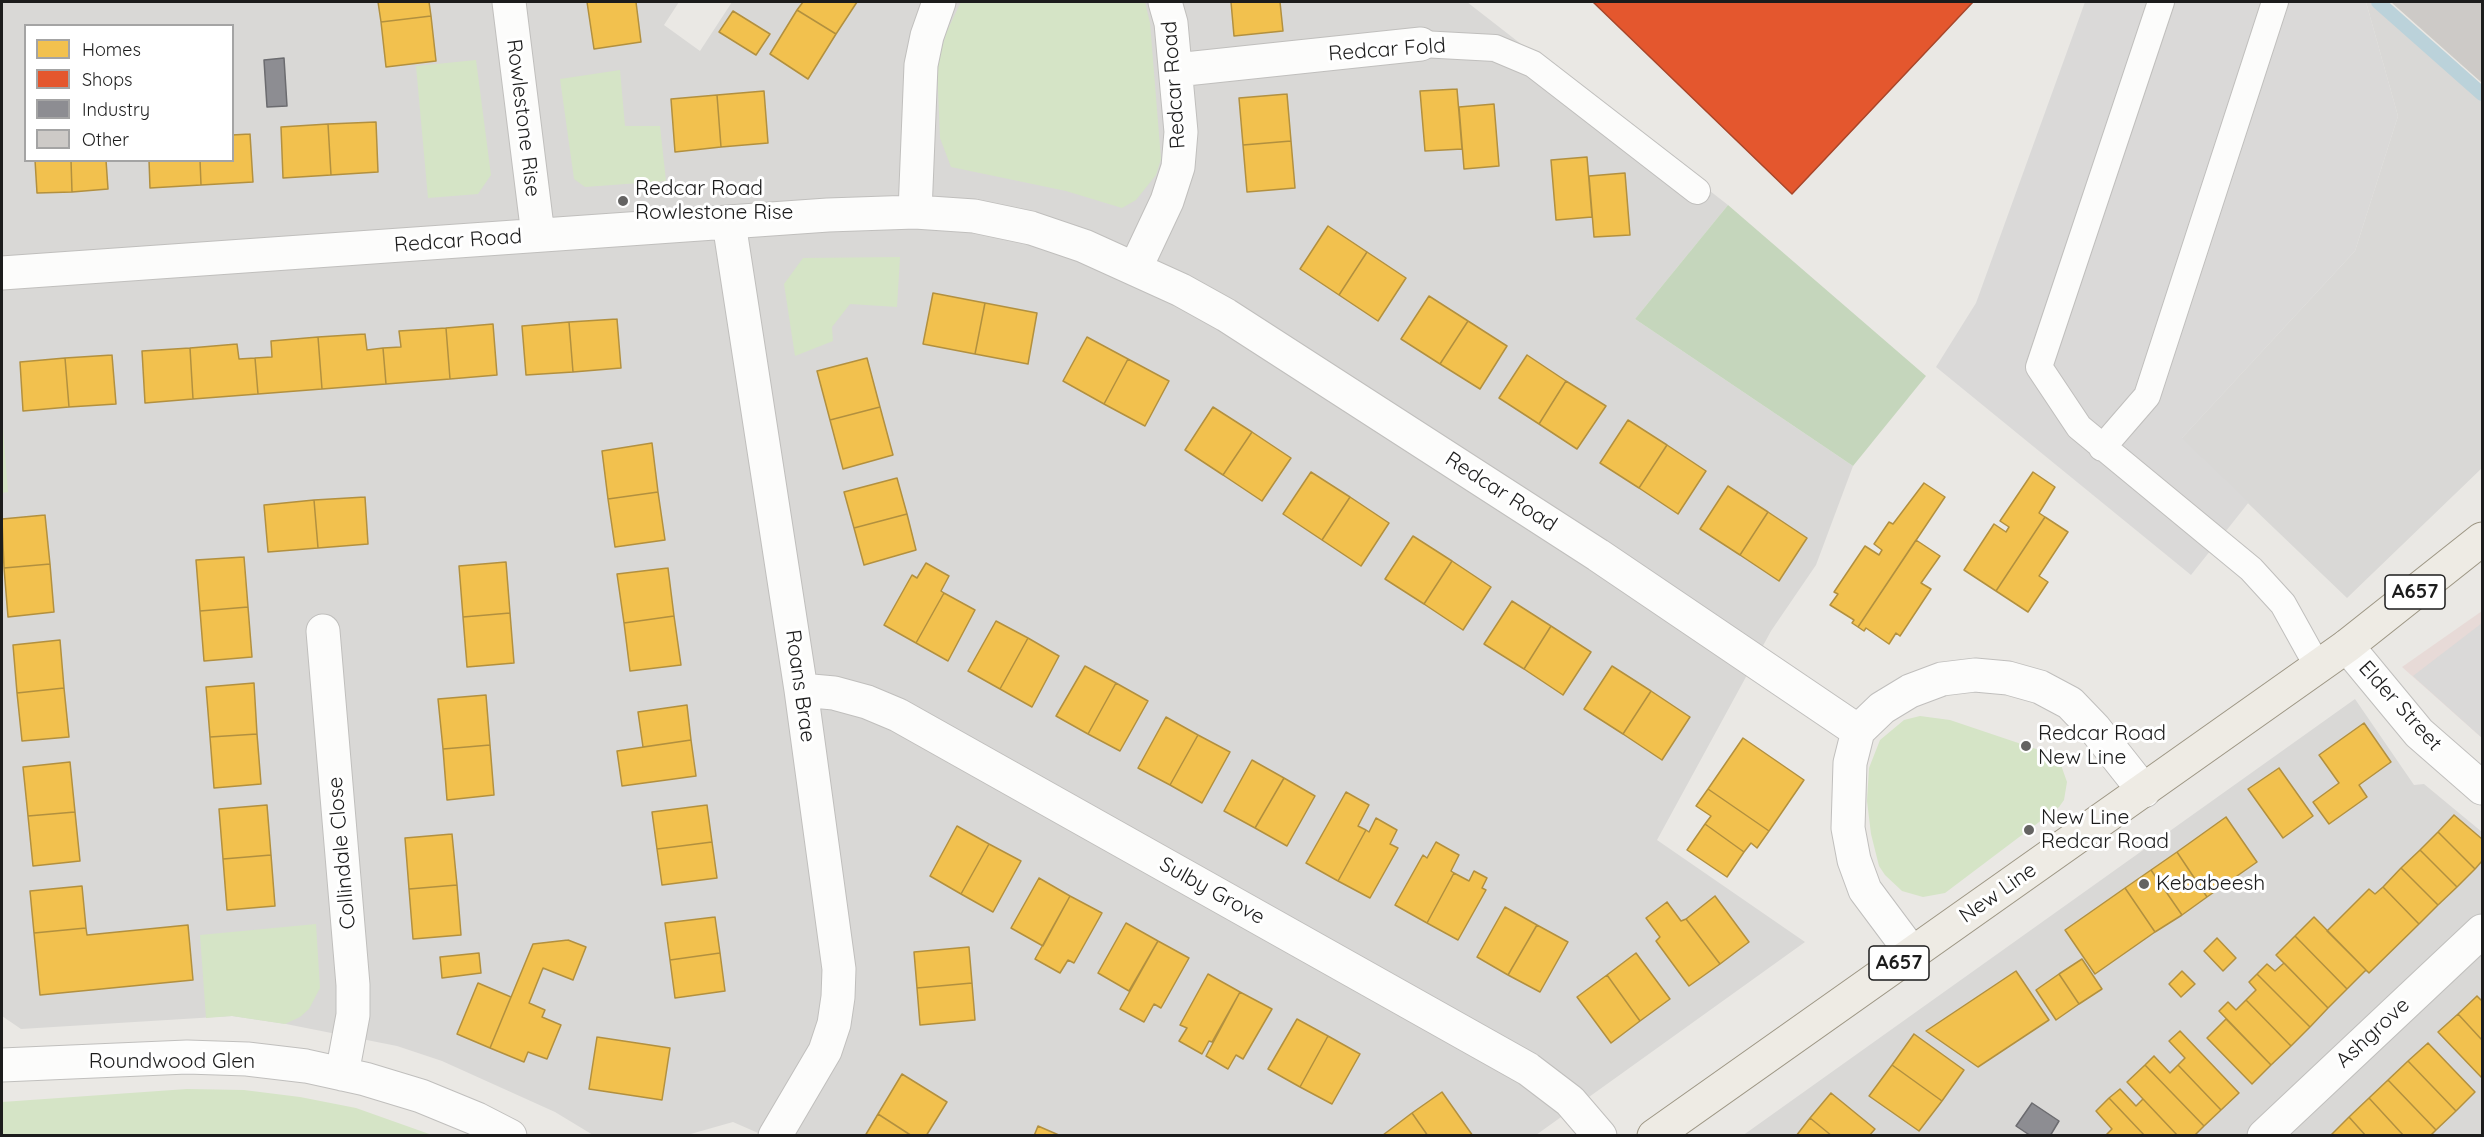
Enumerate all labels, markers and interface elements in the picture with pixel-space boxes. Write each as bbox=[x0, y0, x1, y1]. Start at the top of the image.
street label: Redcar Road bbox=[1157, 20, 1191, 150]
legend bbox=[24, 24, 234, 162]
street label: Redcar Fold bbox=[1327, 33, 1447, 67]
text: Homes bbox=[82, 38, 141, 61]
street label: Rowlestone Rise bbox=[501, 38, 545, 198]
text: Shops bbox=[82, 68, 133, 91]
text: Industry bbox=[82, 98, 150, 121]
text: Other bbox=[82, 128, 129, 151]
place label: Redcar Road Rowlestone Rise bbox=[635, 176, 793, 226]
marker: Redcar Road Rowlestone Rise bbox=[616, 194, 630, 208]
street label: Redcar Road bbox=[393, 224, 523, 258]
street label: Redcar Road bbox=[1440, 447, 1562, 537]
road number: A657 bbox=[2385, 575, 2445, 609]
street label: Roans Brae bbox=[780, 628, 820, 744]
street label: Elder Street bbox=[2353, 656, 2447, 756]
place label: Redcar Road New Line bbox=[2038, 721, 2166, 771]
marker: Redcar Road New Line bbox=[2019, 739, 2033, 753]
street label: Collindale Close bbox=[323, 776, 361, 930]
place label: New Line Redcar Road bbox=[2041, 805, 2169, 855]
marker: New Line Redcar Road bbox=[2022, 823, 2036, 837]
street label: Sulby Grove bbox=[1155, 852, 1269, 930]
street label: New Line bbox=[1955, 857, 2041, 929]
place label: Kebabeesh bbox=[2156, 871, 2265, 897]
marker: Kebabeesh bbox=[2137, 877, 2151, 891]
road number: A657 bbox=[1869, 946, 1929, 980]
street label: Ashgrove bbox=[2331, 993, 2415, 1073]
street label: Roundwood Glen bbox=[89, 1049, 255, 1075]

